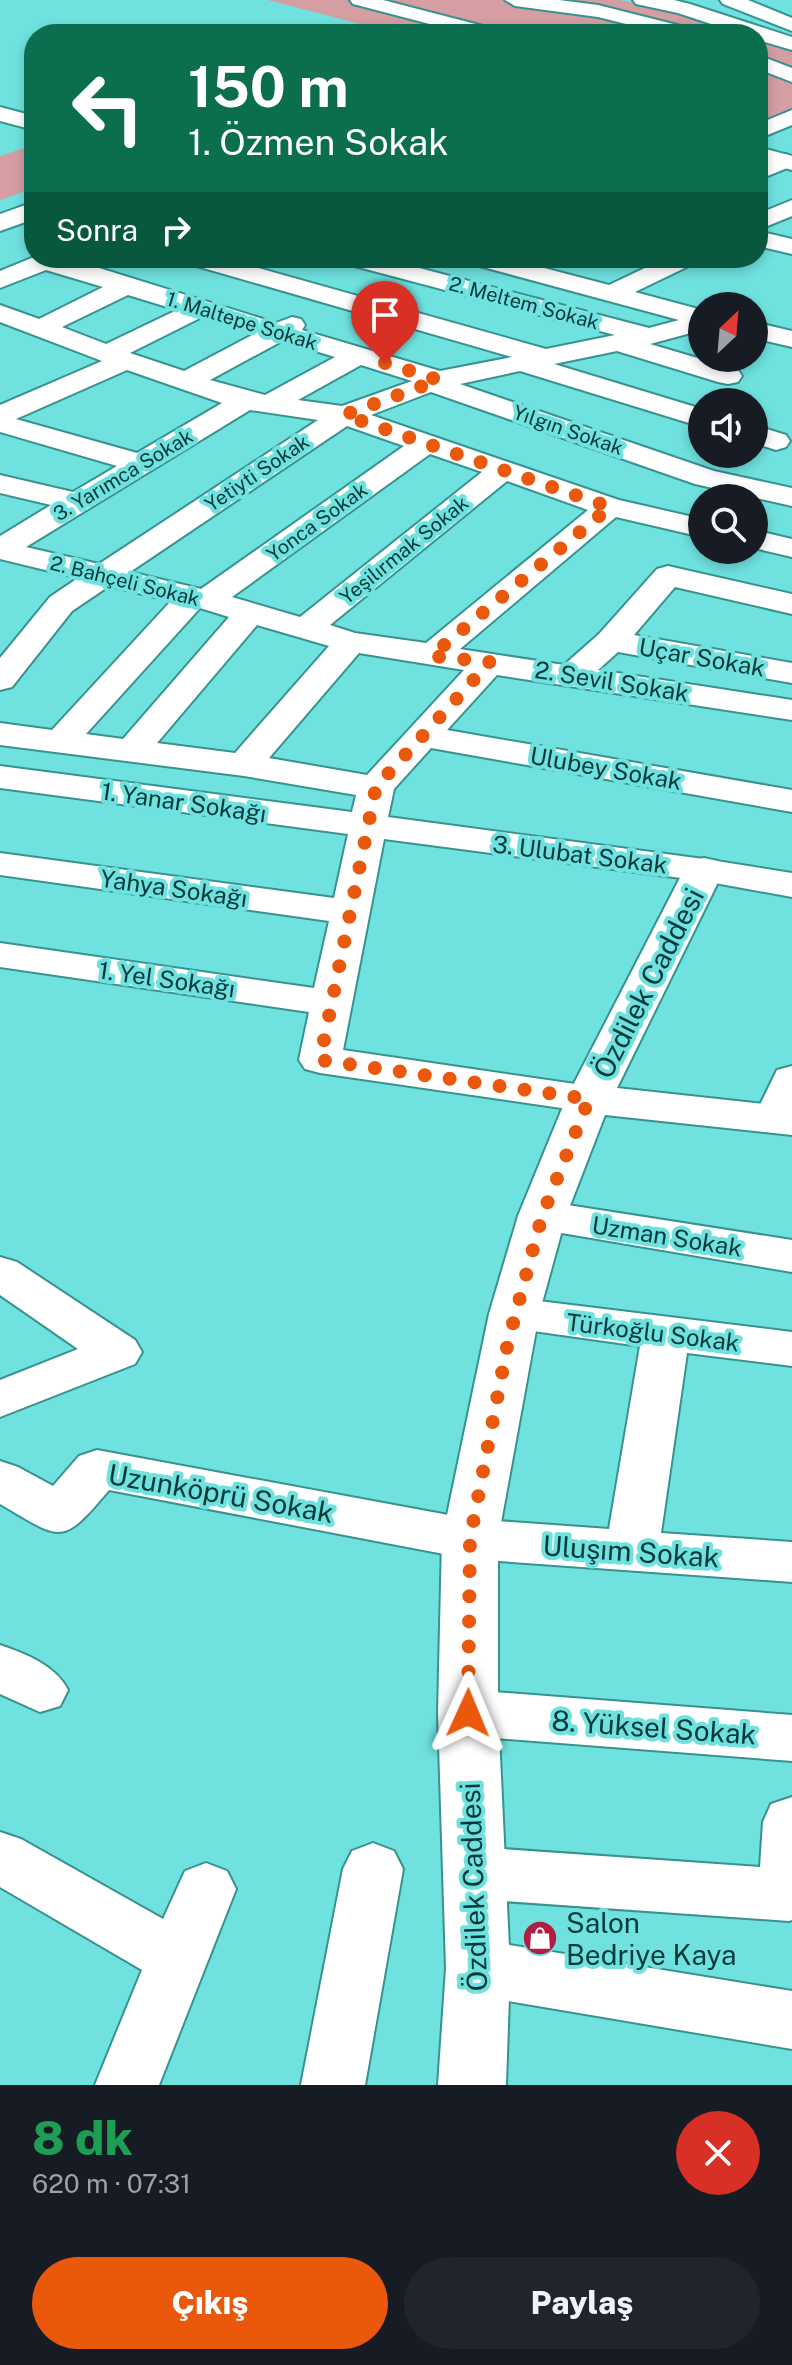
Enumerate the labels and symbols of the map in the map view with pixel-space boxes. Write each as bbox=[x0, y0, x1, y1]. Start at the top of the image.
street label: 2. Meltem Sokak bbox=[446, 271, 602, 335]
pin bbox=[351, 281, 419, 363]
street label: 1. Maltepe Sokak bbox=[164, 287, 320, 355]
north arrow bbox=[688, 292, 768, 372]
street label: Yılgın Sokak bbox=[510, 400, 626, 460]
street label: 3. Yarımca Sokak bbox=[49, 424, 197, 526]
street label: Yetiyti Sokak bbox=[200, 429, 314, 517]
street label: Yonca Sokak bbox=[262, 478, 372, 566]
street label: Yeşilırmak Sokak bbox=[335, 491, 473, 609]
street label: 2. Bahçeli Sokak bbox=[48, 551, 202, 611]
street label: Uçar Sokak bbox=[637, 632, 767, 682]
street label: 2. Sevil Sokak bbox=[533, 655, 691, 707]
street label: Ulubey Sokak bbox=[528, 741, 684, 795]
street label: 1. Yanar Sokağı bbox=[100, 777, 268, 827]
street label: 3. Ulubat Sokak bbox=[491, 829, 669, 879]
street label: Yahya Sokağı bbox=[99, 864, 249, 912]
street label: Özdilek Caddesi bbox=[586, 883, 710, 1083]
street label: 1. Yel Sokağı bbox=[97, 956, 237, 1002]
street label: Uzman Sokak bbox=[590, 1210, 744, 1262]
street label: Türkoğlu Sokak bbox=[565, 1308, 741, 1356]
street label: Uzunköprü Sokak bbox=[106, 1457, 336, 1529]
street label: Uluşım Sokak bbox=[541, 1528, 721, 1574]
position arrow bbox=[426, 1671, 510, 1755]
street label: 8. Yüksel Sokak bbox=[551, 1703, 757, 1751]
street label: Özdilek Caddesi bbox=[453, 1782, 493, 1992]
place label: Salon Bedriye Kaya bbox=[566, 1906, 737, 1971]
shop icon: Salon Bedriye Kaya bbox=[521, 1919, 559, 1957]

